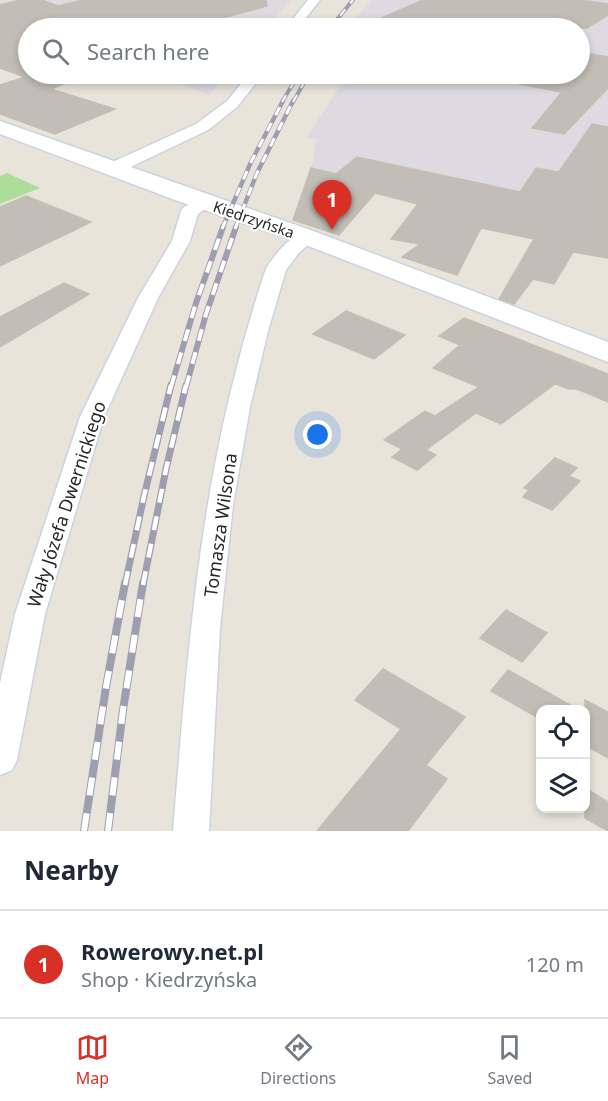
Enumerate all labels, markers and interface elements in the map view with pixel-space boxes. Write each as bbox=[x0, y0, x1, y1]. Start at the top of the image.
search box bbox=[18, 18, 590, 84]
icon: search bbox=[39, 35, 72, 68]
text: Search here bbox=[87, 36, 209, 66]
pin: 1 bbox=[312, 180, 352, 230]
street label: Kiedrzyńska bbox=[211, 196, 297, 242]
street label: Wały Józefa Dwernickiego bbox=[21, 398, 111, 610]
your location bbox=[303, 420, 332, 449]
street label: Tomasza Wilsona bbox=[198, 451, 242, 599]
map controls bbox=[536, 705, 590, 813]
button: locate bbox=[536, 705, 590, 759]
button: layers bbox=[536, 759, 590, 813]
text: Nearby bbox=[24, 852, 119, 888]
text: Rowerowy.net.pl bbox=[81, 936, 264, 966]
text: 1 bbox=[38, 951, 49, 978]
text: 120 m bbox=[526, 951, 584, 978]
text: Shop · Kiedrzyńska bbox=[81, 966, 257, 993]
tab: Map bbox=[76, 1031, 109, 1089]
tab: Directions bbox=[260, 1031, 336, 1089]
tab: Saved bbox=[488, 1031, 532, 1089]

